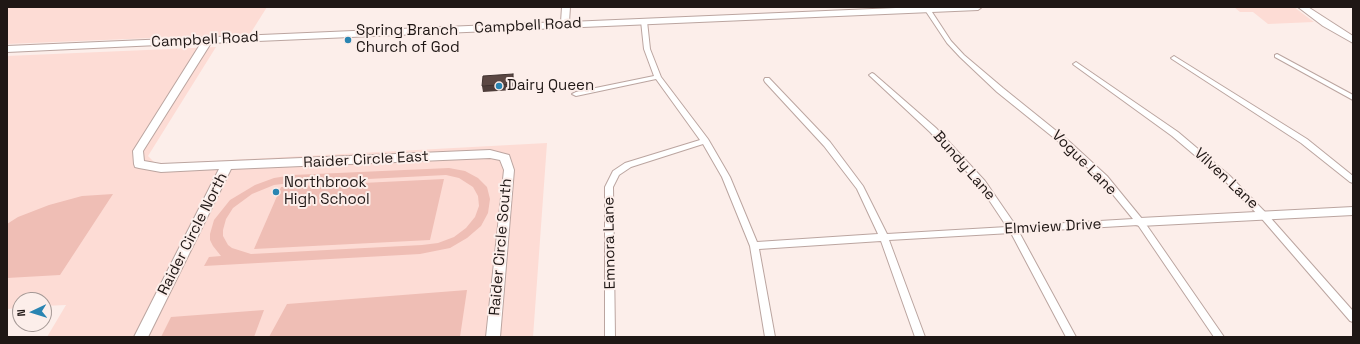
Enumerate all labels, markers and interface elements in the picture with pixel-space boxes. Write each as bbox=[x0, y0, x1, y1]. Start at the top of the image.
street label: Campbell Road bbox=[474, 14, 582, 38]
place label: Spring Branch Church of God bbox=[356, 22, 460, 57]
street label: Campbell Road bbox=[151, 28, 259, 52]
marker: Spring Branch Church of God bbox=[343, 35, 353, 45]
place label: Dairy Queen bbox=[507, 77, 594, 95]
marker: Dairy Queen bbox=[494, 81, 504, 91]
street label: Vogue Lane bbox=[1048, 127, 1120, 199]
street label: Bundy Lane bbox=[929, 128, 999, 204]
street label: Vilven Lane bbox=[1190, 145, 1262, 213]
street label: Raider Circle East bbox=[303, 148, 429, 172]
street label: Raider Circle North bbox=[154, 170, 232, 298]
place label: Northbrook High School bbox=[284, 174, 370, 209]
street label: Raider Circle South bbox=[486, 178, 516, 316]
marker: Northbrook High School bbox=[271, 187, 281, 197]
street label: Emnora Lane bbox=[600, 197, 620, 289]
street label: Elmview Drive bbox=[1004, 215, 1102, 239]
north arrow bbox=[12, 292, 52, 332]
text: N bbox=[14, 309, 28, 317]

